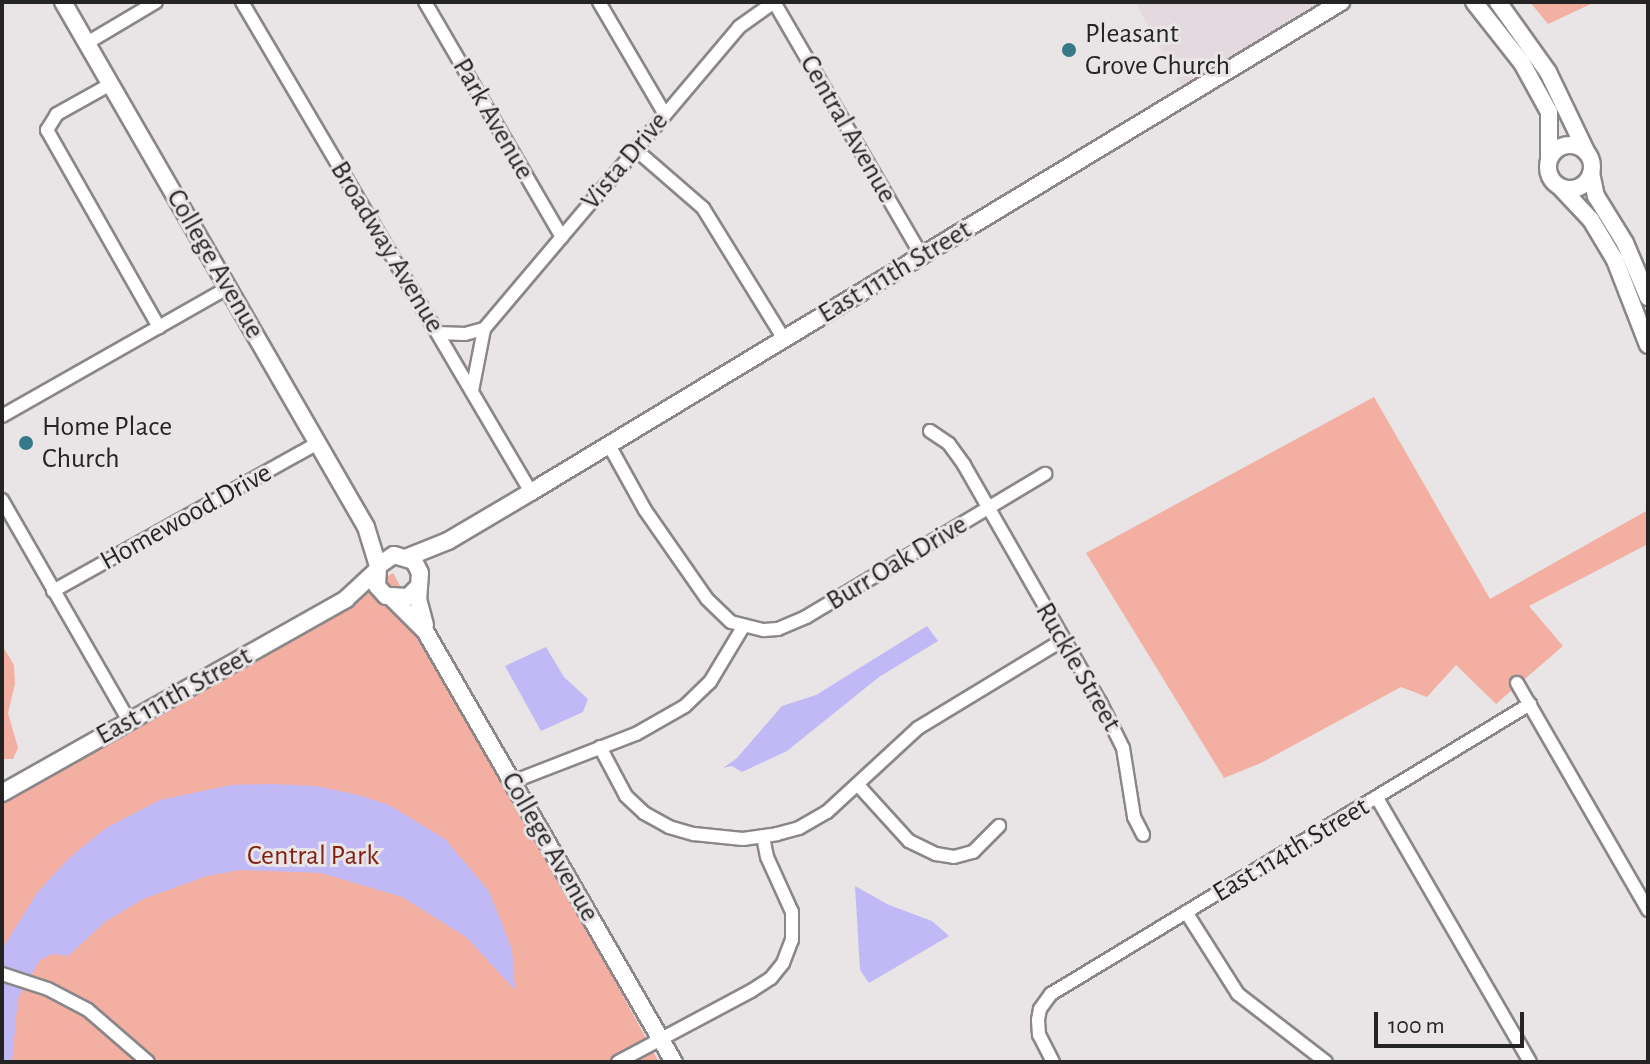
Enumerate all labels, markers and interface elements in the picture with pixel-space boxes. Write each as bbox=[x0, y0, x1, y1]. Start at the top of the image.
place label: Pleasant Grove Church bbox=[1085, 17, 1230, 83]
marker: Pleasant Grove Church bbox=[1060, 41, 1078, 59]
street label: Central Avenue bbox=[792, 49, 904, 209]
street label: Park Avenue bbox=[445, 52, 541, 186]
street label: Vista Drive bbox=[574, 105, 676, 217]
street label: Broadway Avenue bbox=[323, 155, 451, 339]
street label: College Avenue bbox=[159, 183, 271, 345]
street label: East 111th Street bbox=[812, 213, 978, 331]
place label: Home Place Church bbox=[42, 410, 172, 476]
marker: Home Place Church bbox=[17, 434, 35, 452]
street label: Homewood Drive bbox=[94, 456, 278, 578]
street label: Burr Oak Drive bbox=[821, 508, 973, 618]
street label: Ruckle Street bbox=[1028, 597, 1128, 737]
street label: East 111th Street bbox=[90, 639, 258, 753]
street label: College Avenue bbox=[494, 766, 606, 928]
street label: East 114th Street bbox=[1207, 790, 1375, 910]
park label: Central Park bbox=[247, 839, 379, 873]
scale bar bbox=[1378, 996, 1528, 1046]
text: 100 m bbox=[1388, 1014, 1445, 1038]

